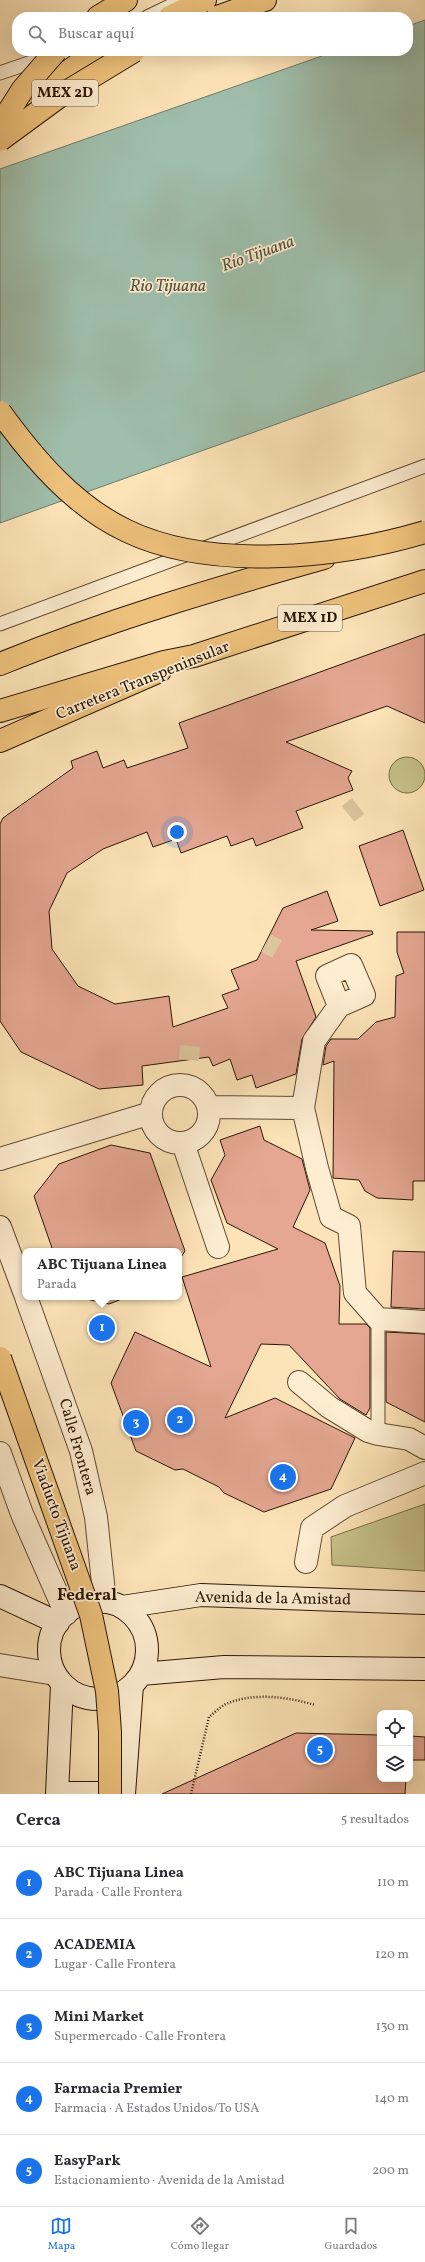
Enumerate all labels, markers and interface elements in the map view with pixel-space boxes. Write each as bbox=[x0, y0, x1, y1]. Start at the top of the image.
search box bbox=[12, 12, 413, 56]
icon: search bbox=[26, 23, 48, 45]
text: Buscar aquí bbox=[58, 24, 134, 45]
road number: MEX 2D bbox=[32, 80, 98, 106]
water label: Río Tijuana bbox=[218, 230, 298, 278]
water label: Rio Tijuana bbox=[130, 275, 206, 298]
road number: MEX 1D bbox=[278, 605, 342, 631]
street label: Carretera Transpeninsular bbox=[53, 636, 233, 726]
your location bbox=[167, 822, 187, 842]
popup bbox=[22, 1248, 182, 1300]
text: ABC Tijuana Linea bbox=[37, 1255, 167, 1276]
text: Parada bbox=[37, 1276, 77, 1294]
pin: 1 bbox=[89, 1313, 115, 1343]
street label: Calle Frontera bbox=[53, 1396, 101, 1498]
pin: 2 bbox=[167, 1405, 193, 1435]
pin: 3 bbox=[123, 1408, 149, 1438]
street label: Viaducto Tijuana bbox=[26, 1456, 86, 1574]
pin: 4 bbox=[270, 1462, 296, 1492]
district label: Federal bbox=[57, 1584, 117, 1607]
street label: Avenida de la Amistad bbox=[195, 1587, 351, 1611]
map controls bbox=[377, 1710, 413, 1782]
button: locate bbox=[377, 1710, 413, 1746]
pin: 5 bbox=[307, 1735, 333, 1765]
button: layers bbox=[377, 1746, 413, 1782]
text: Cerca bbox=[16, 1809, 61, 1832]
text: 5 resultados bbox=[341, 1811, 409, 1829]
text: ABC Tijuana Linea bbox=[54, 1863, 184, 1884]
text: 1 bbox=[26, 1874, 32, 1892]
text: 110 m bbox=[377, 1874, 409, 1892]
text: Parada · Calle Frontera bbox=[54, 1884, 183, 1902]
text: ACADEMIA bbox=[54, 1935, 136, 1956]
text: 2 bbox=[26, 1946, 32, 1964]
text: 120 m bbox=[375, 1946, 409, 1964]
text: Lugar · Calle Frontera bbox=[54, 1956, 176, 1974]
text: Mini Market bbox=[54, 2007, 144, 2028]
text: 3 bbox=[26, 2018, 32, 2036]
text: 130 m bbox=[376, 2018, 409, 2036]
text: Supermercado · Calle Frontera bbox=[54, 2028, 226, 2046]
text: Farmacia Premier bbox=[54, 2079, 182, 2100]
text: 4 bbox=[25, 2090, 33, 2108]
text: 140 m bbox=[375, 2090, 409, 2108]
text: Farmacia · A Estados Unidos/To USA bbox=[54, 2100, 259, 2118]
text: EasyPark bbox=[54, 2151, 121, 2172]
text: 5 bbox=[26, 2162, 32, 2180]
text: 200 m bbox=[372, 2162, 409, 2180]
text: Estacionamiento · Avenida de la Amistad bbox=[54, 2172, 285, 2190]
tab: Mapa bbox=[48, 2215, 75, 2254]
tab: Cómo llegar bbox=[171, 2215, 229, 2254]
tab: Guardados bbox=[324, 2215, 377, 2254]

